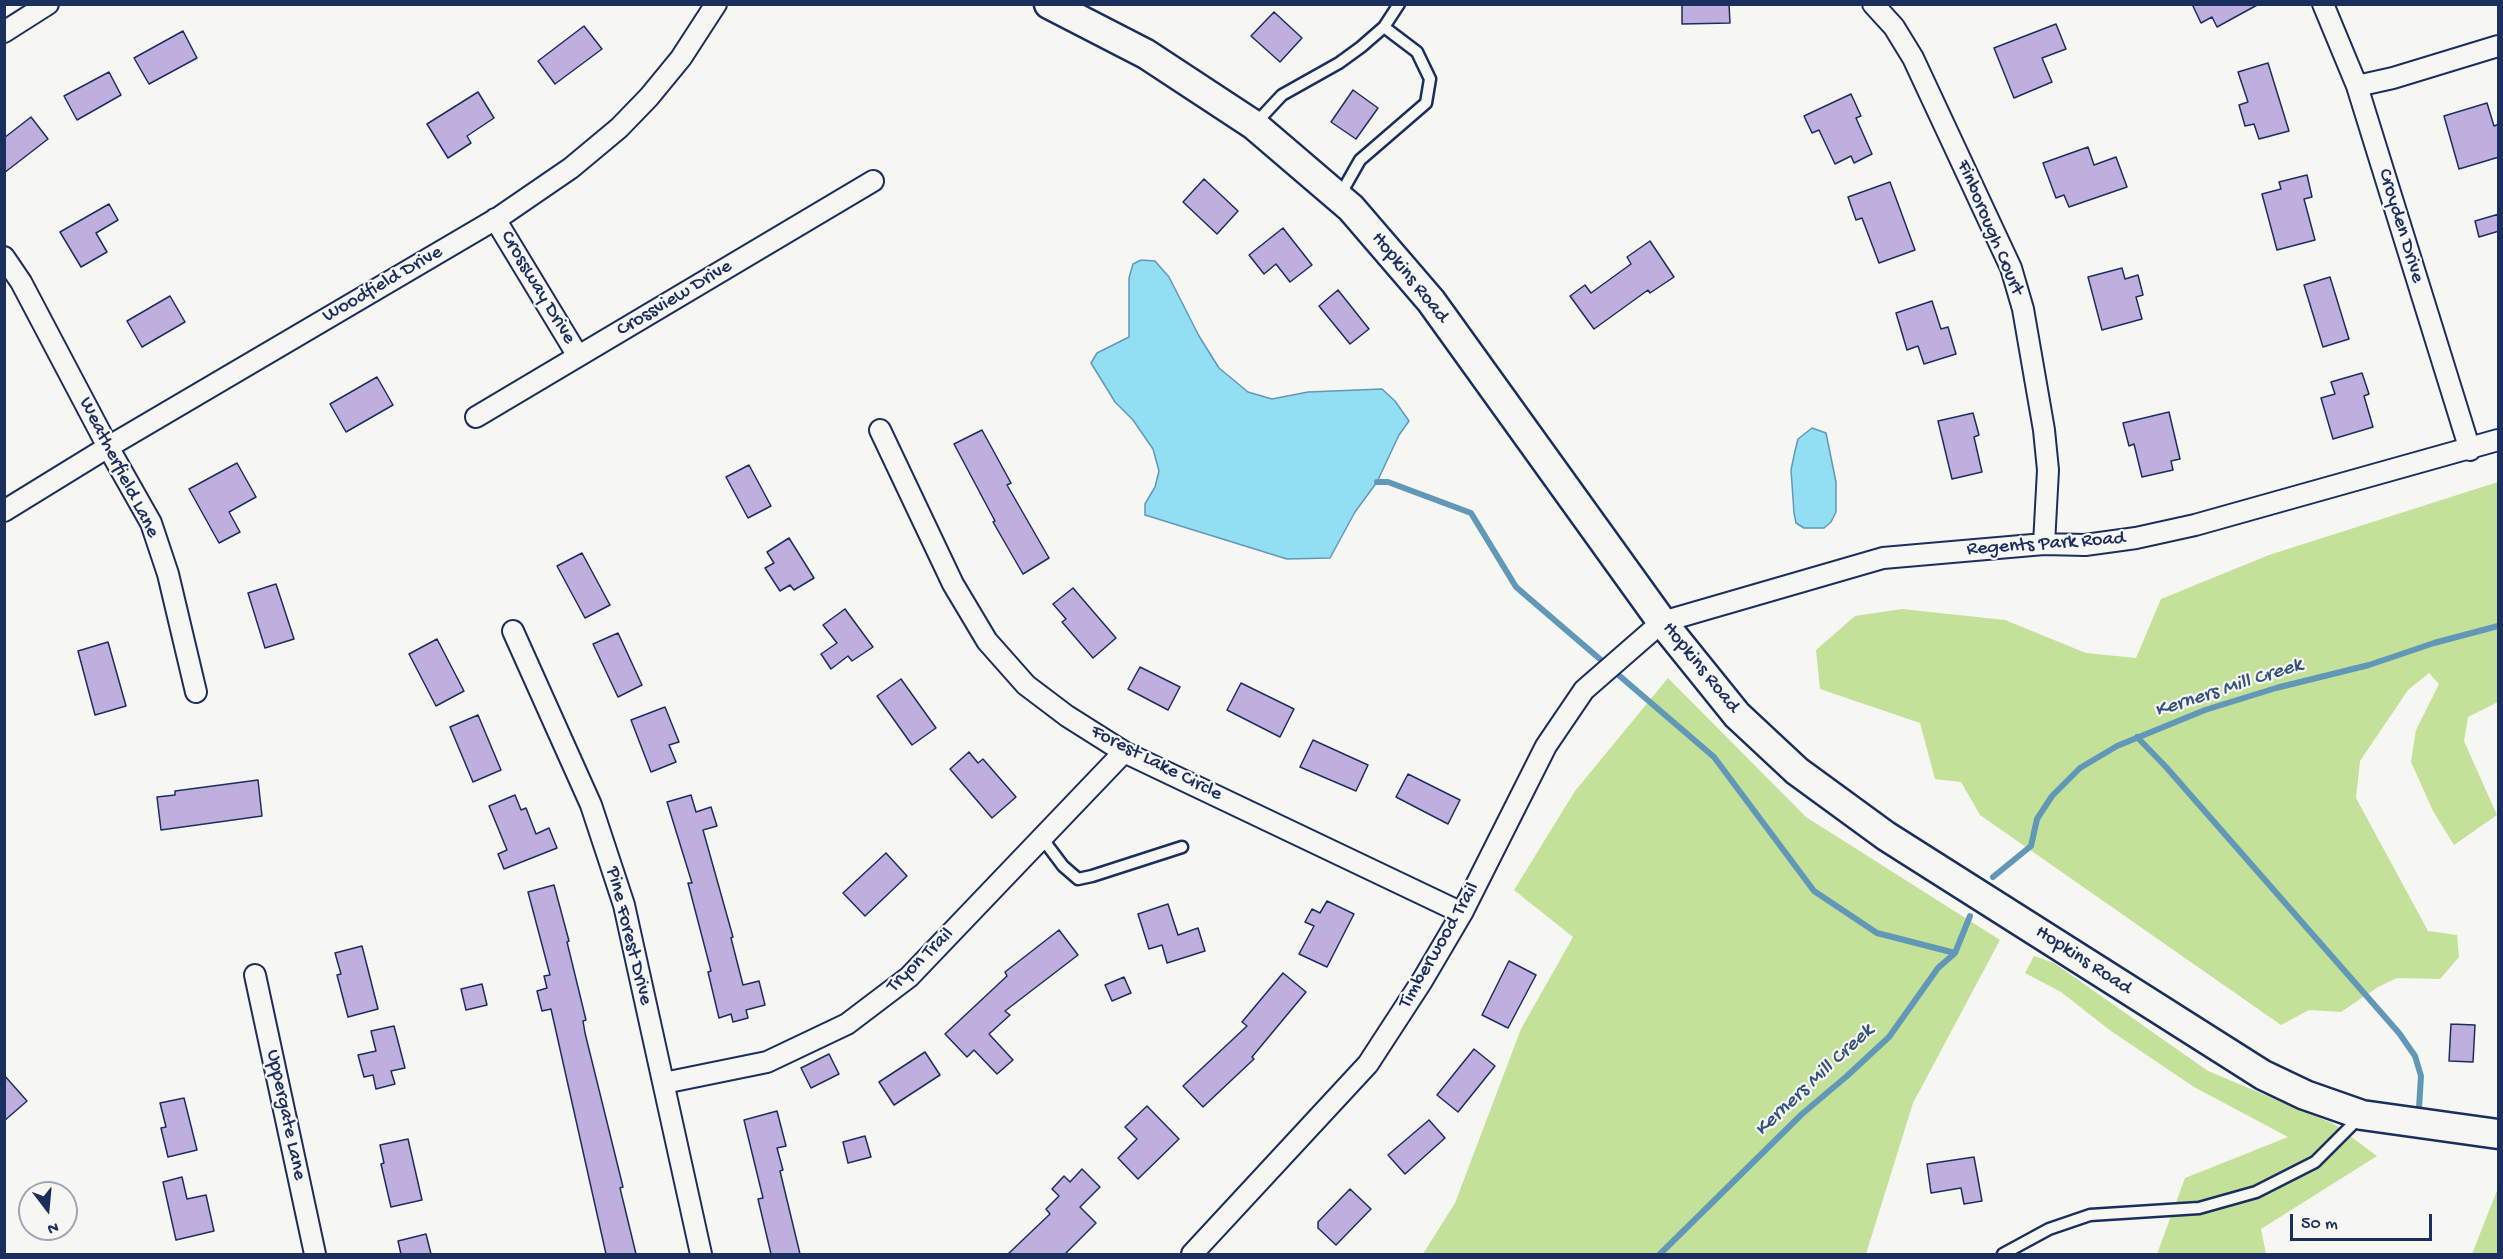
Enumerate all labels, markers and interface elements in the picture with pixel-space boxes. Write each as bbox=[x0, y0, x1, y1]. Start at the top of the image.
street label: Finborough Court bbox=[1950, 157, 2028, 299]
street label: Croyden Drive bbox=[2371, 166, 2429, 286]
street label: Crossway Drive bbox=[494, 227, 580, 349]
street label: Hopkins Road bbox=[1365, 228, 1453, 328]
street label: Woodfield Drive bbox=[319, 241, 447, 329]
street label: Crossview Drive bbox=[613, 255, 737, 343]
street label: Weatherfield Lane bbox=[72, 394, 164, 542]
street label: Regents Park Road bbox=[1966, 527, 2126, 563]
street label: Hopkins Road bbox=[1656, 618, 1744, 718]
water label: Kerners Mill Creek bbox=[2152, 653, 2306, 725]
street label: Forest Lake Circle bbox=[1086, 721, 1226, 807]
street label: Pine Forest Drive bbox=[599, 864, 657, 1008]
street label: Timberwood Trail bbox=[1394, 879, 1486, 1013]
street label: Hopkins Road bbox=[2030, 921, 2136, 1001]
street label: Tryon Trail bbox=[883, 923, 959, 999]
water label: Kerners Mill Creek bbox=[1750, 1019, 1880, 1143]
street label: Uppergate Lane bbox=[259, 1048, 311, 1182]
north arrow bbox=[18, 1181, 78, 1241]
scale bar bbox=[2293, 1202, 2436, 1240]
text: 50 m bbox=[2301, 1214, 2338, 1235]
text: N bbox=[45, 1216, 60, 1237]

